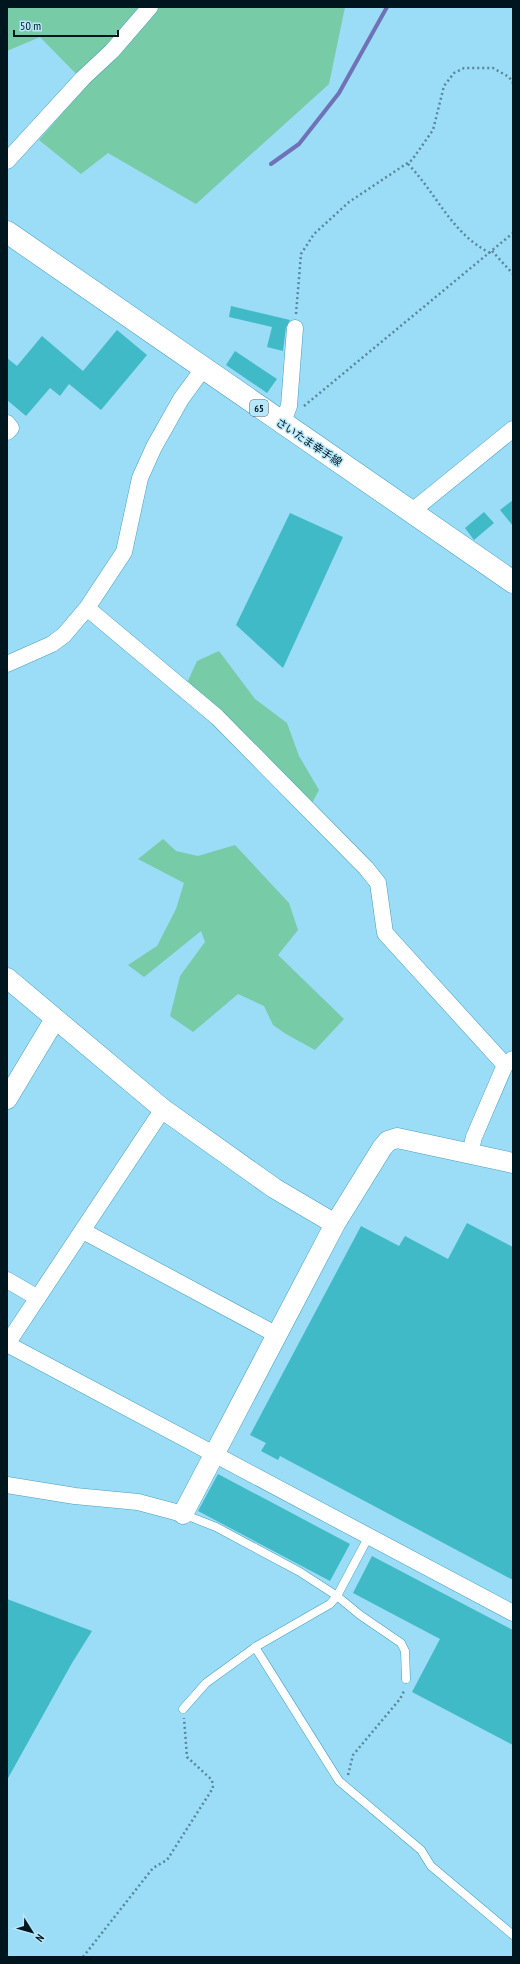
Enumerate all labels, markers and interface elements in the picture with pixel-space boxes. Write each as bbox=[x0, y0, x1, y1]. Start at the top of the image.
scale bar bbox=[14, 12, 118, 38]
text: 50 m bbox=[20, 18, 41, 33]
road number: 65 bbox=[250, 400, 268, 416]
street label: さいたま幸手線 bbox=[273, 415, 345, 469]
north arrow bbox=[12, 1912, 52, 1952]
text: N bbox=[33, 1931, 47, 1945]

